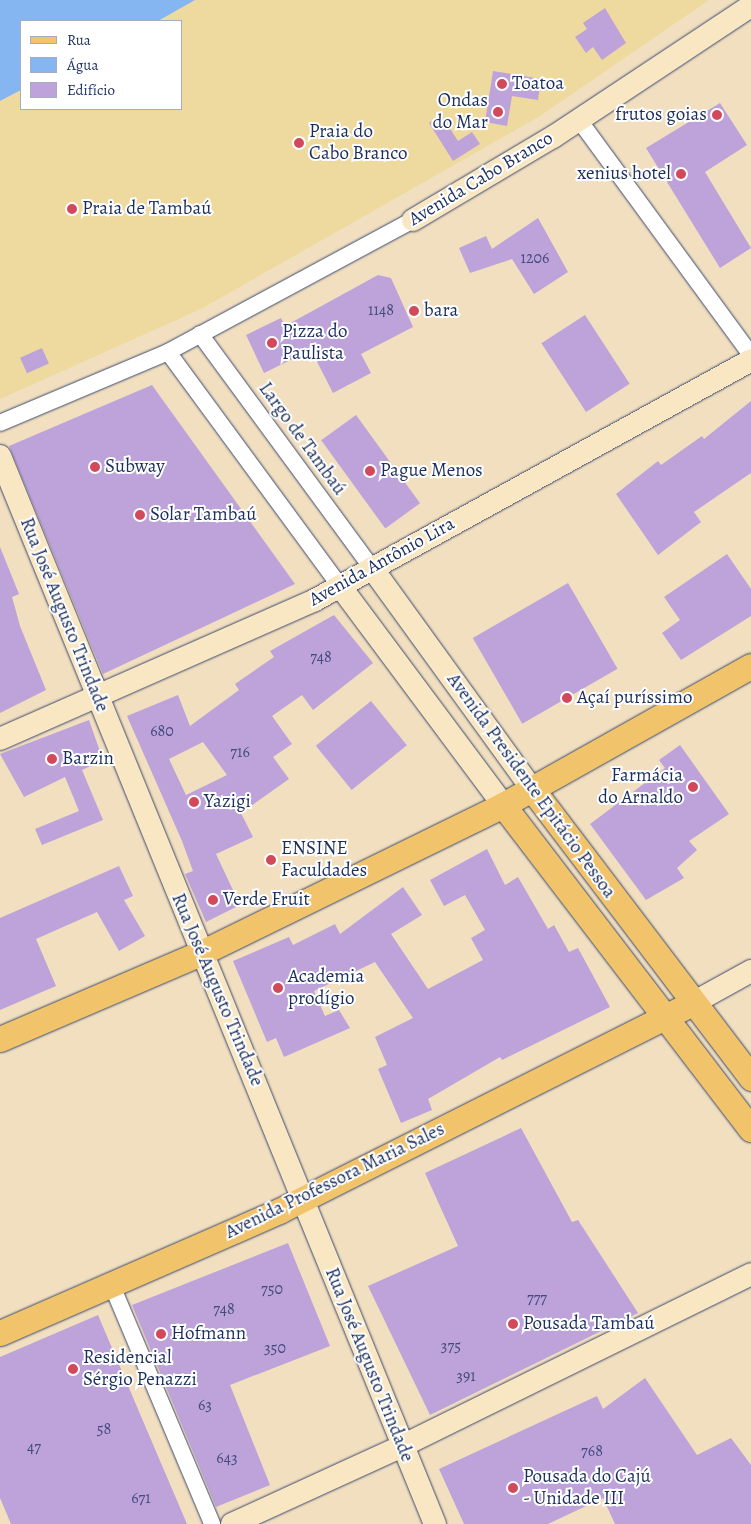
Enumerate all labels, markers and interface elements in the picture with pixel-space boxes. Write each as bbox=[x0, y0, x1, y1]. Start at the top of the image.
legend bbox=[20, 20, 182, 110]
text: Rua bbox=[67, 30, 91, 50]
text: Água bbox=[67, 55, 98, 75]
place label: Toatoa bbox=[512, 73, 564, 95]
marker: Toatoa bbox=[496, 78, 508, 90]
text: Edifício bbox=[67, 80, 115, 100]
place label: Ondas do Mar bbox=[433, 90, 488, 134]
place label: frutos goias bbox=[615, 104, 707, 126]
marker: Ondas do Mar bbox=[492, 106, 504, 118]
marker: frutos goias bbox=[711, 109, 723, 121]
place label: Praia do Cabo Branco bbox=[309, 121, 407, 165]
street label: Avenida Cabo Branco bbox=[405, 127, 557, 231]
marker: Praia do Cabo Branco bbox=[293, 137, 305, 149]
place label: xenius hotel bbox=[577, 163, 671, 185]
marker: xenius hotel bbox=[675, 168, 687, 180]
place label: Praia de Tambaú bbox=[82, 198, 212, 220]
marker: Praia de Tambaú bbox=[66, 203, 78, 215]
house number: 1206 bbox=[521, 248, 549, 268]
house number: 1148 bbox=[368, 300, 394, 320]
place label: bara bbox=[424, 300, 458, 322]
marker: bara bbox=[408, 305, 420, 317]
place label: Pizza do Paulista bbox=[282, 321, 347, 365]
marker: Pizza do Paulista bbox=[266, 337, 278, 349]
street label: Largo de Tambaú bbox=[253, 378, 351, 500]
place label: Subway bbox=[105, 456, 165, 478]
place label: Pague Menos bbox=[380, 460, 483, 482]
marker: Subway bbox=[89, 461, 101, 473]
marker: Pague Menos bbox=[364, 465, 376, 477]
place label: Solar Tambaú bbox=[150, 504, 257, 526]
marker: Solar Tambaú bbox=[134, 509, 146, 521]
street label: Avenida Antônio Lira bbox=[305, 513, 459, 611]
street label: Rua José Augusto Trindade bbox=[15, 515, 113, 715]
house number: 748 bbox=[310, 647, 332, 667]
street label: Avenida Presidente Epitácio Pessoa bbox=[442, 669, 620, 903]
place label: Açaí puríssimo bbox=[577, 687, 693, 709]
marker: Açaí puríssimo bbox=[561, 692, 573, 704]
house number: 680 bbox=[150, 721, 174, 741]
house number: 716 bbox=[230, 742, 250, 762]
place label: Barzin bbox=[62, 748, 114, 770]
marker: Barzin bbox=[46, 753, 58, 765]
place label: Farmácia do Arnaldo bbox=[598, 765, 683, 809]
marker: Farmácia do Arnaldo bbox=[687, 781, 699, 793]
place label: Yazigi bbox=[204, 791, 251, 813]
marker: Yazigi bbox=[188, 796, 200, 808]
place label: ENSINE Faculdades bbox=[281, 838, 367, 882]
marker: ENSINE Faculdades bbox=[265, 854, 277, 866]
place label: Verde Fruit bbox=[223, 889, 310, 911]
street label: Rua José Augusto Trindade bbox=[166, 890, 268, 1090]
marker: Verde Fruit bbox=[207, 894, 219, 906]
place label: Academia prodígio bbox=[288, 966, 364, 1010]
marker: Academia prodígio bbox=[272, 982, 284, 994]
street label: Avenida Professora Maria Sales bbox=[222, 1118, 448, 1244]
street label: Rua José Augusto Trindade bbox=[320, 1265, 418, 1465]
house number: 750 bbox=[261, 1279, 283, 1299]
house number: 777 bbox=[527, 1288, 547, 1308]
house number: 748 bbox=[213, 1299, 235, 1319]
place label: Pousada Tambaú bbox=[523, 1313, 655, 1335]
marker: Pousada Tambaú bbox=[507, 1318, 519, 1330]
place label: Hofmann bbox=[171, 1323, 246, 1345]
marker: Hofmann bbox=[155, 1328, 167, 1340]
house number: 375 bbox=[441, 1336, 461, 1356]
house number: 350 bbox=[264, 1338, 286, 1358]
place label: Residencial Sérgio Penazzi bbox=[83, 1347, 197, 1391]
marker: Residencial Sérgio Penazzi bbox=[67, 1363, 79, 1375]
house number: 391 bbox=[456, 1366, 476, 1386]
house number: 63 bbox=[198, 1395, 212, 1415]
house number: 58 bbox=[97, 1419, 111, 1439]
house number: 47 bbox=[27, 1437, 41, 1457]
house number: 768 bbox=[581, 1441, 603, 1461]
house number: 643 bbox=[216, 1448, 238, 1468]
place label: Pousada do Cajú - Unidade III bbox=[523, 1466, 651, 1510]
marker: Pousada do Cajú - Unidade III bbox=[507, 1482, 519, 1494]
house number: 671 bbox=[131, 1488, 151, 1508]

